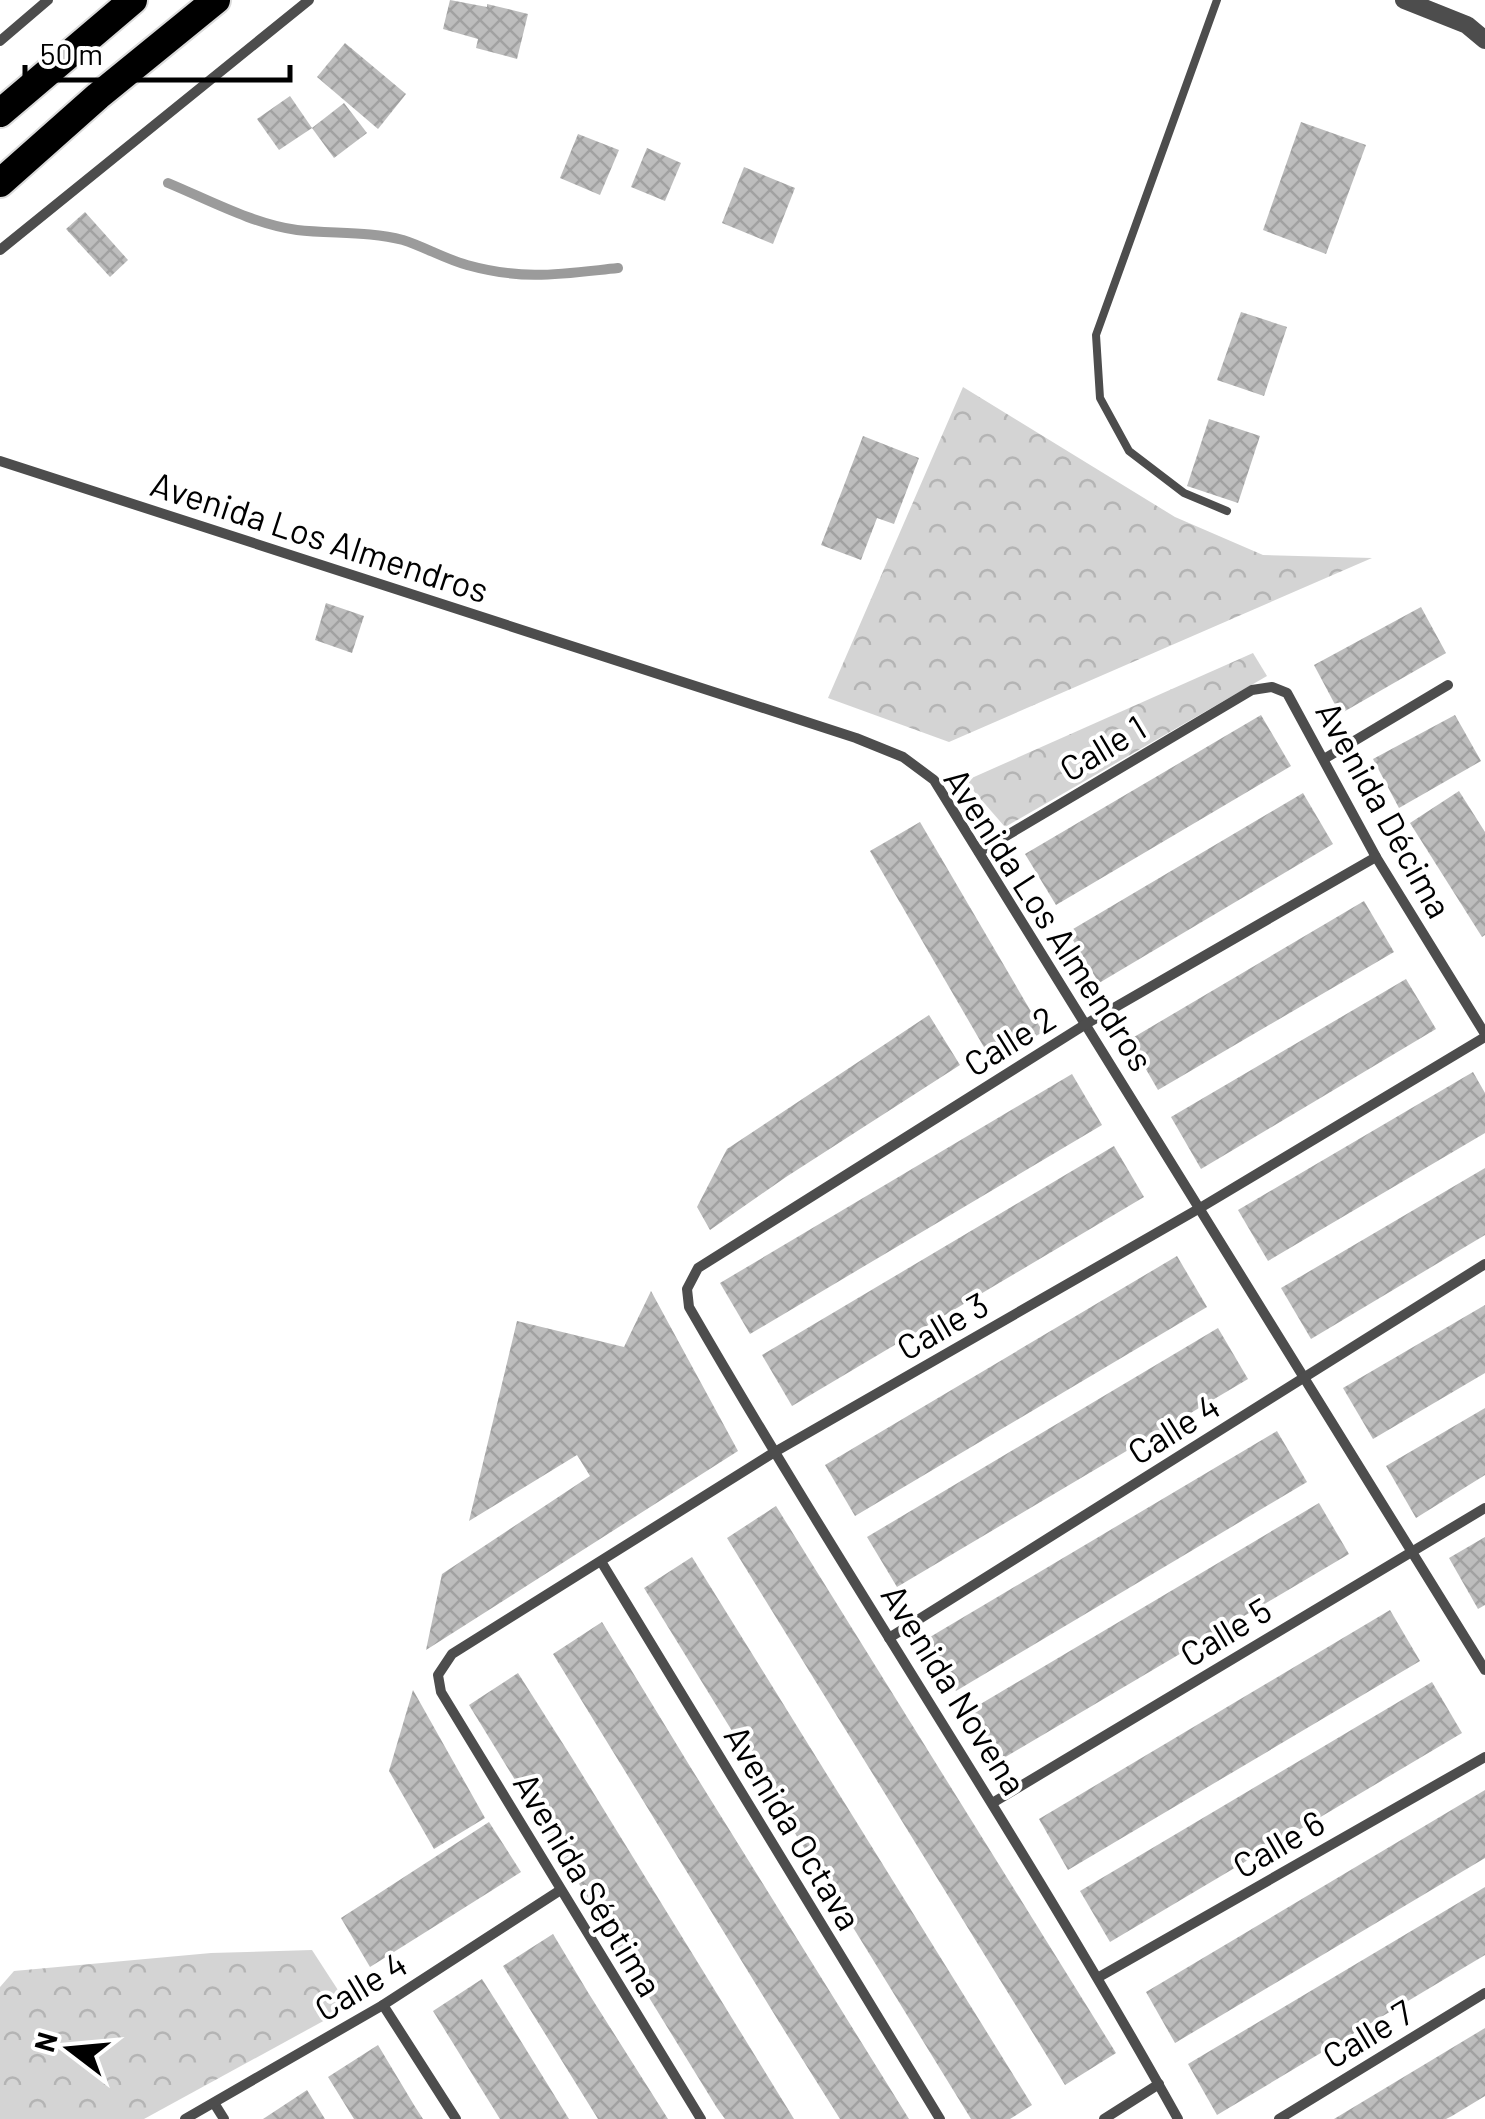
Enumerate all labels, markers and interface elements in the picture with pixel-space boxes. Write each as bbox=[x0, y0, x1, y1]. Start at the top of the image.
scale bar bbox=[25, 20, 290, 82]
text: 50 m bbox=[40, 35, 103, 71]
street label: Avenida Los Almendros bbox=[146, 462, 494, 610]
street label: Avenida Décima bbox=[1308, 693, 1462, 925]
street label: Calle 1 bbox=[1051, 705, 1153, 789]
street label: Avenida Los Almendros bbox=[936, 760, 1164, 1078]
street label: Calle 2 bbox=[956, 996, 1062, 1084]
street label: Calle 3 bbox=[889, 1282, 995, 1368]
street label: Calle 4 bbox=[1119, 1384, 1227, 1472]
street label: Avenida Novena bbox=[874, 1576, 1036, 1802]
street label: Calle 5 bbox=[1172, 1588, 1278, 1674]
street label: Avenida Octava bbox=[716, 1717, 872, 1937]
street label: Avenida Séptima bbox=[506, 1764, 672, 2004]
street label: Calle 6 bbox=[1225, 1800, 1331, 1886]
street label: Calle 4 bbox=[306, 1941, 414, 2029]
street label: Calle 7 bbox=[1315, 1990, 1419, 2076]
north arrow bbox=[20, 1999, 120, 2099]
text: N bbox=[26, 2028, 64, 2055]

